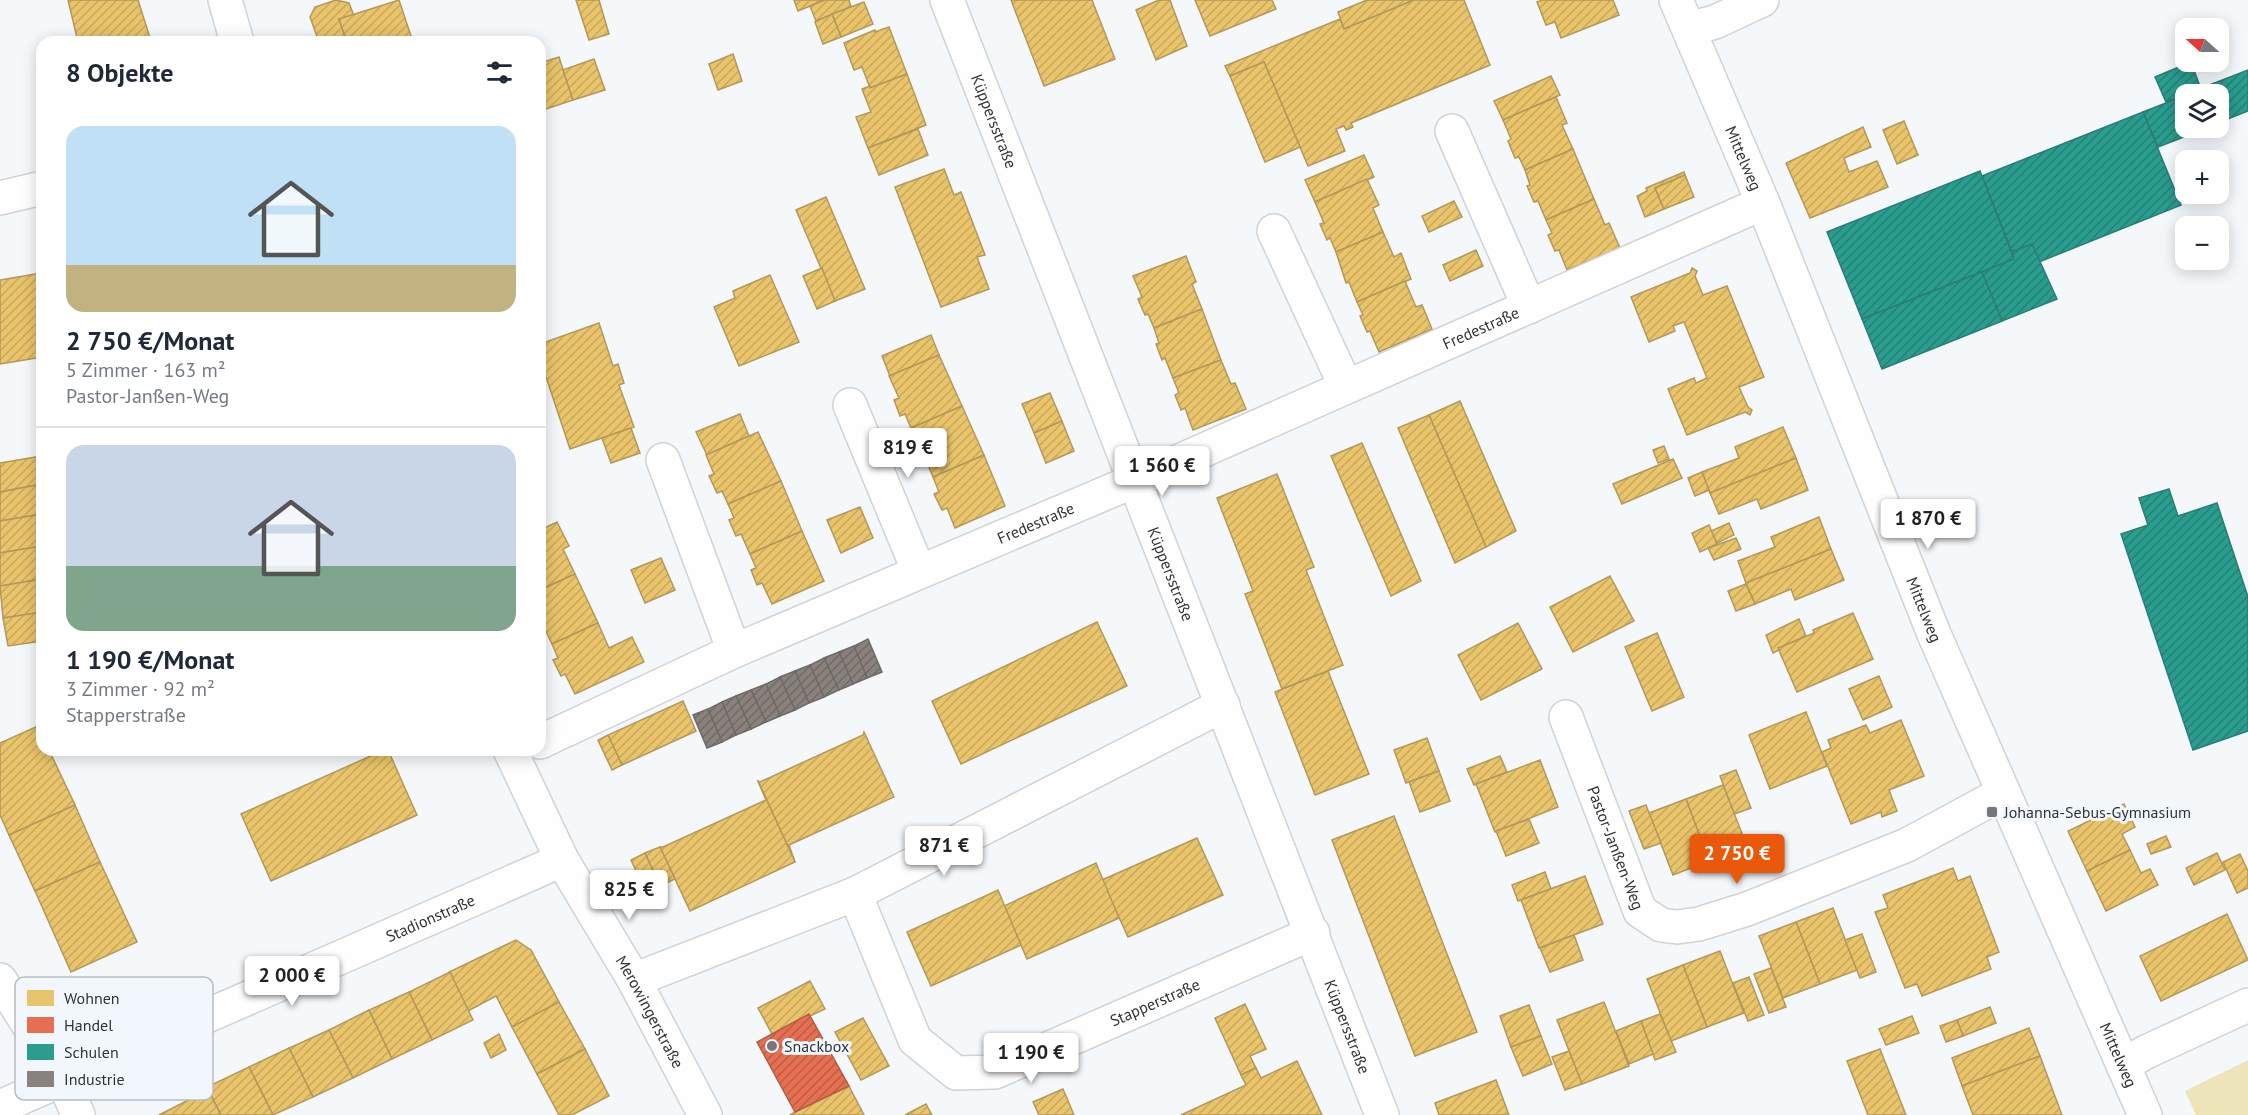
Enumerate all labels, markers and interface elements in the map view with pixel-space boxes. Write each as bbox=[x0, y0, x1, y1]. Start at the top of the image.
north arrow bbox=[2175, 18, 2229, 72]
map controls bbox=[2175, 18, 2229, 270]
text: 8 Objekte bbox=[66, 56, 173, 89]
icon: filters bbox=[483, 56, 516, 89]
street label: Küppersstraße bbox=[967, 71, 1022, 171]
button: layers bbox=[2175, 84, 2229, 138]
street label: Mittelweg bbox=[1721, 123, 1766, 194]
button: + bbox=[2175, 150, 2229, 204]
icon: home bbox=[237, 165, 345, 273]
button: − bbox=[2175, 216, 2229, 270]
street label: Fredestraße bbox=[1439, 302, 1522, 353]
text: 2 750 €/Monat bbox=[66, 324, 234, 357]
text: 5 Zimmer · 163 m² bbox=[66, 357, 226, 383]
text: Pastor-Janßen-Weg bbox=[66, 383, 229, 409]
pin: 819 € bbox=[866, 428, 950, 479]
text: 819 € bbox=[883, 434, 933, 460]
pin: 1 560 € bbox=[1107, 446, 1217, 497]
text: 1 560 € bbox=[1129, 452, 1195, 478]
icon: home bbox=[237, 484, 345, 592]
street label: Fredestraße bbox=[994, 498, 1077, 548]
pin: 1 870 € bbox=[1873, 499, 1983, 550]
text: 1 870 € bbox=[1895, 505, 1961, 531]
street label: Küppersstraße bbox=[1144, 524, 1198, 624]
street label: Mittelweg bbox=[1902, 574, 1946, 645]
text: 1 190 €/Monat bbox=[66, 643, 234, 676]
text: 3 Zimmer · 92 m² bbox=[66, 676, 215, 702]
text: Stapperstraße bbox=[66, 702, 186, 728]
street label: Pastor-Janßen-Weg bbox=[1583, 783, 1649, 912]
place label: Johanna-Sebus-Gymnasium bbox=[2003, 802, 2191, 822]
marker: Johanna-Sebus-Gymnasium bbox=[1985, 805, 1999, 819]
pin: 871 € bbox=[902, 826, 986, 877]
text: 871 € bbox=[919, 832, 969, 858]
pin: 2 750 € bbox=[1682, 834, 1792, 885]
text: 2 750 € bbox=[1704, 840, 1770, 866]
pin: 825 € bbox=[587, 870, 671, 921]
text: 825 € bbox=[604, 876, 654, 902]
street label: Stadionstraße bbox=[383, 890, 478, 946]
street label: Merowingerstraße bbox=[612, 952, 688, 1071]
pin: 2 000 € bbox=[237, 956, 347, 1007]
text: 2 000 € bbox=[259, 962, 325, 988]
street label: Stapperstraße bbox=[1107, 974, 1203, 1030]
legend bbox=[15, 977, 213, 1100]
street label: Küppersstraße bbox=[1320, 977, 1375, 1077]
text: Wohnen bbox=[64, 988, 120, 1008]
text: Handel bbox=[64, 1015, 113, 1035]
street label: Mittelweg bbox=[2096, 1019, 2142, 1090]
pin: 1 190 € bbox=[976, 1033, 1086, 1084]
place label: Snackbox bbox=[784, 1036, 849, 1056]
marker: Snackbox bbox=[765, 1039, 779, 1053]
text: 1 190 € bbox=[998, 1039, 1064, 1065]
text: Schulen bbox=[64, 1042, 119, 1062]
text: Industrie bbox=[64, 1069, 125, 1089]

